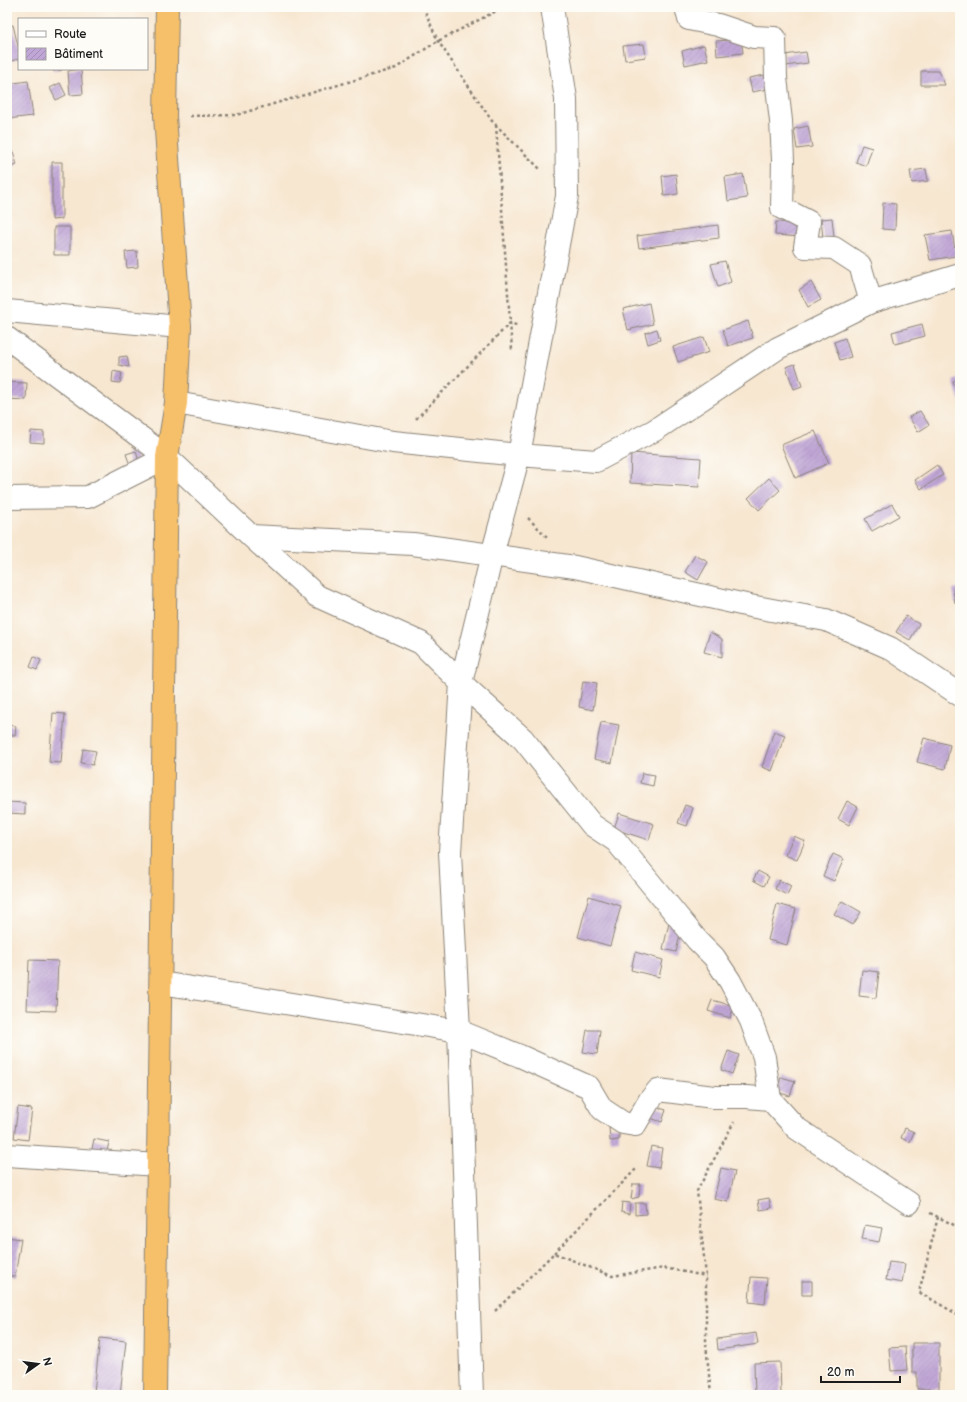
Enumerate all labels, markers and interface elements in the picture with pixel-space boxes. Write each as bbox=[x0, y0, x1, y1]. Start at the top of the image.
legend bbox=[18, 18, 148, 70]
text: Route bbox=[54, 27, 86, 42]
text: Bâtiment bbox=[54, 47, 103, 62]
north arrow bbox=[18, 1344, 58, 1384]
text: N bbox=[40, 1356, 55, 1367]
scale bar bbox=[821, 1358, 900, 1384]
text: 20 m bbox=[827, 1365, 854, 1380]

